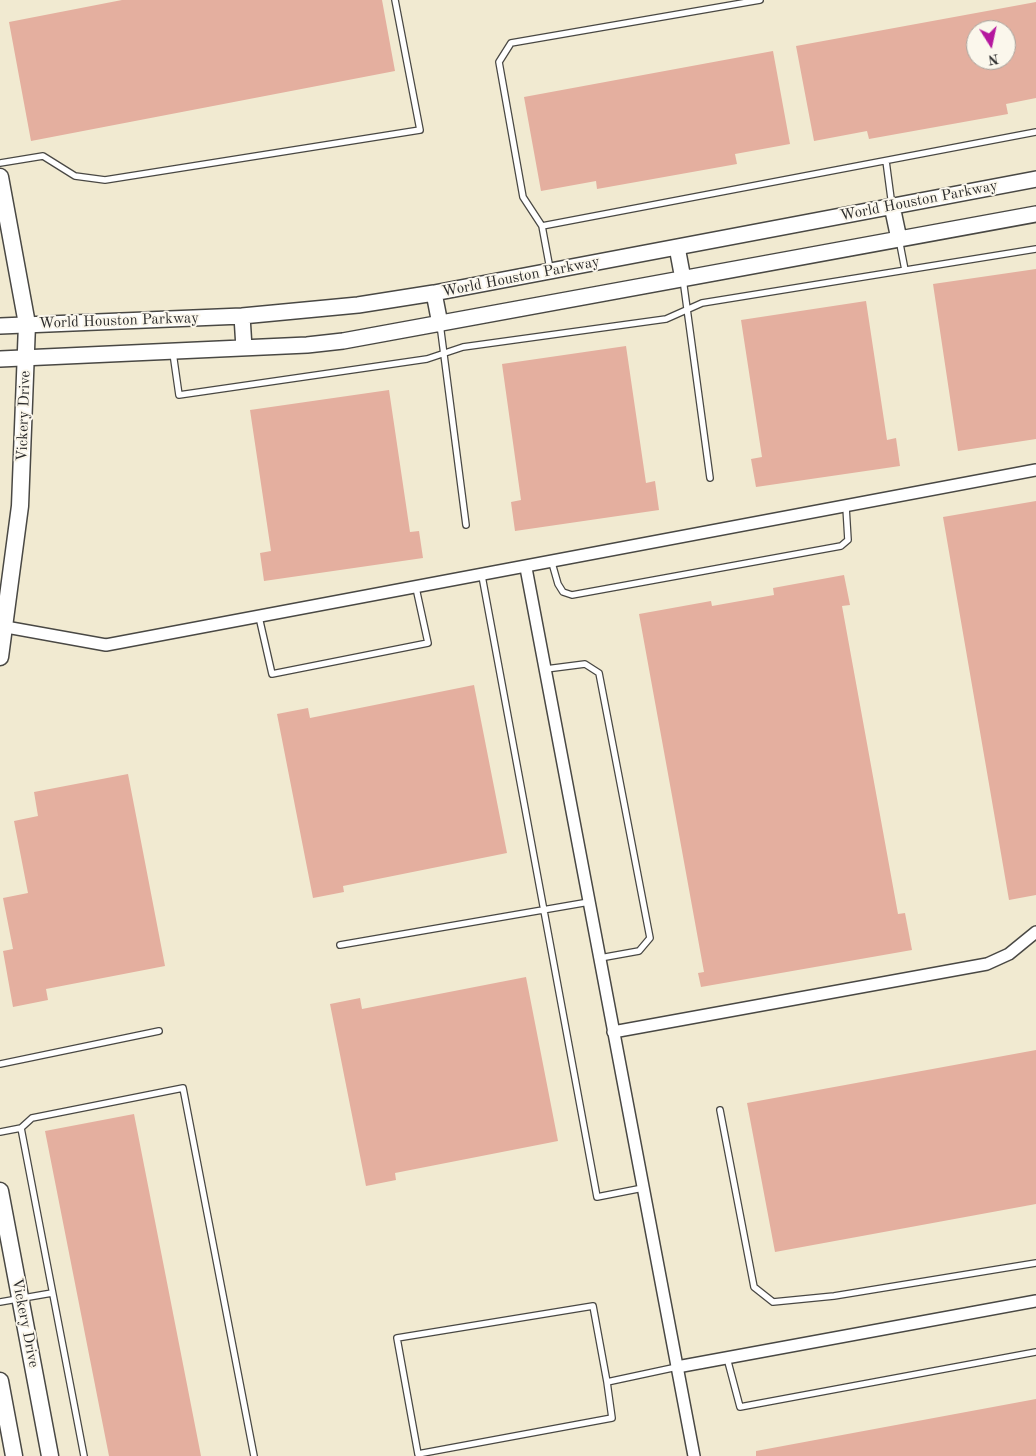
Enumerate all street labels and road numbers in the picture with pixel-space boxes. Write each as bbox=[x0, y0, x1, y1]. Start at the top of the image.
street label: World Houston Parkway bbox=[839, 177, 999, 225]
street label: World Houston Parkway bbox=[441, 253, 601, 301]
street label: World Houston Parkway bbox=[39, 309, 199, 333]
street label: Vickery Drive bbox=[13, 370, 35, 462]
street label: Vickery Drive bbox=[8, 1277, 42, 1369]

